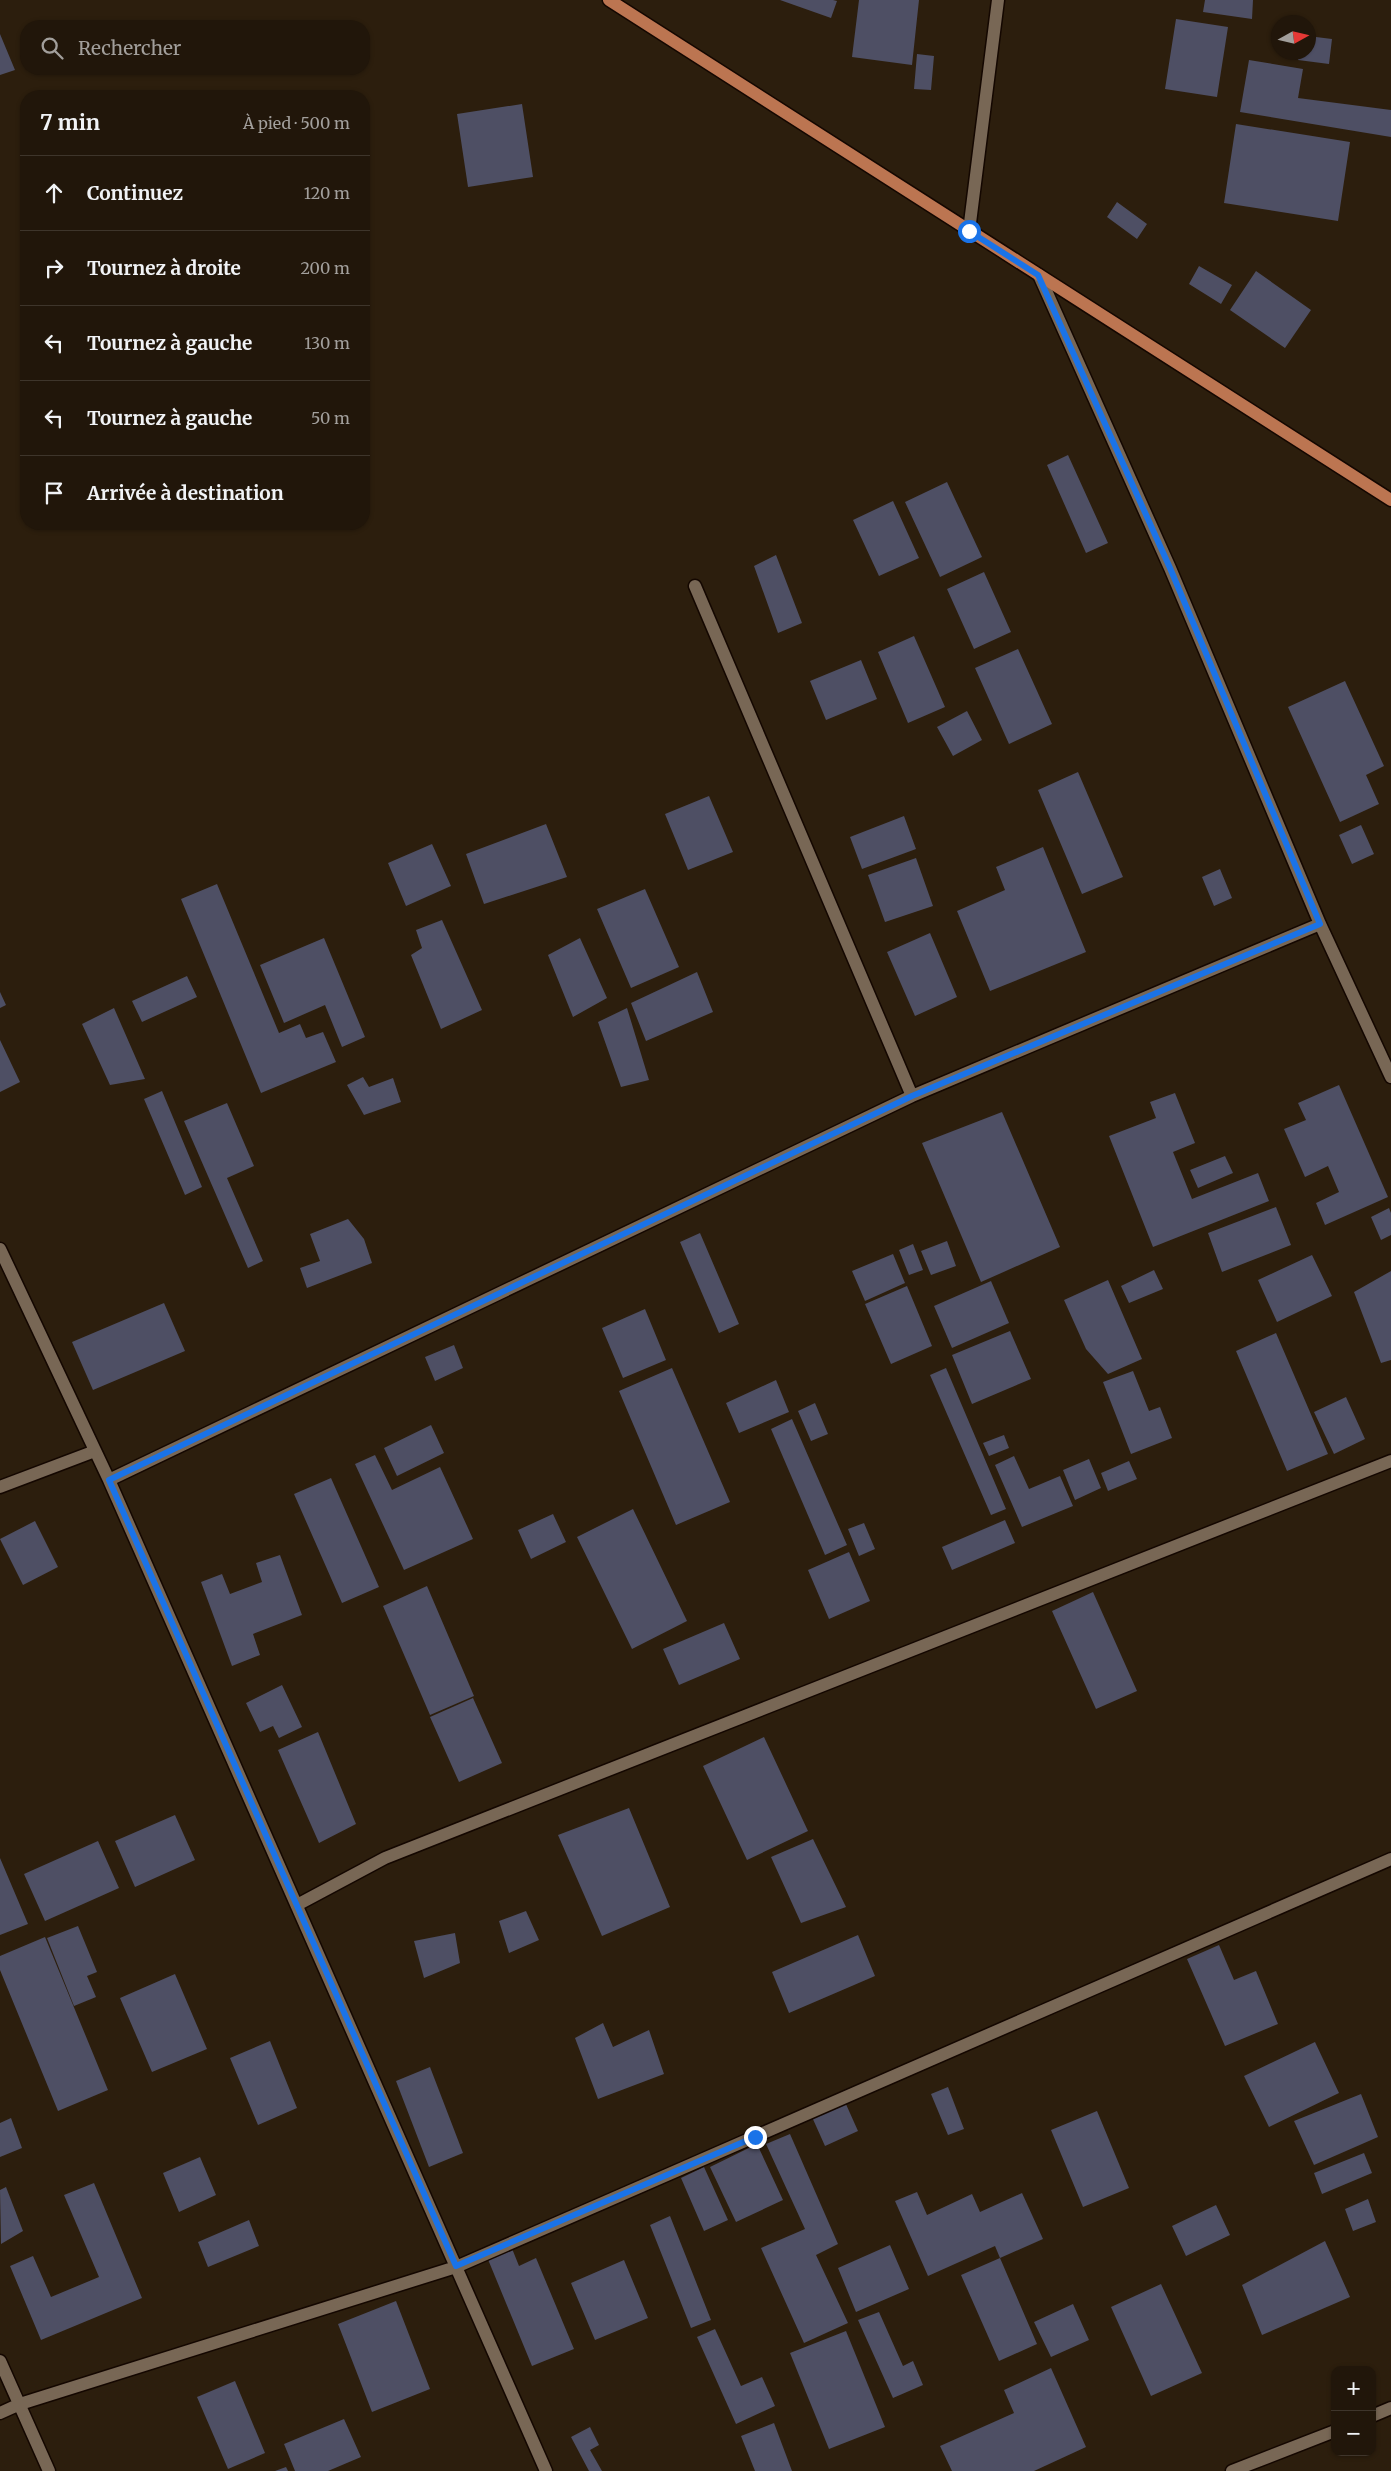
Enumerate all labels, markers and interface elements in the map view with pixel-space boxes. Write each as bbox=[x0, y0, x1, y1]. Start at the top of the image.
north arrow bbox=[1271, 15, 1316, 60]
search box bbox=[20, 20, 370, 75]
icon: search bbox=[38, 34, 66, 62]
text: Rechercher bbox=[78, 36, 181, 60]
text: 7 min bbox=[40, 109, 100, 136]
text: À pied · 500 m bbox=[243, 113, 350, 133]
icon: ahead bbox=[40, 179, 68, 207]
text: Continuez bbox=[87, 181, 183, 205]
text: 120 m bbox=[304, 183, 350, 203]
route start bbox=[958, 220, 981, 243]
icon: right bbox=[40, 254, 68, 282]
text: Tournez à droite bbox=[87, 256, 241, 280]
text: 200 m bbox=[300, 258, 350, 278]
icon: left bbox=[40, 329, 68, 357]
text: Tournez à gauche bbox=[87, 331, 252, 355]
text: 130 m bbox=[304, 333, 350, 353]
icon: left bbox=[40, 404, 68, 432]
text: Tournez à gauche bbox=[87, 406, 252, 430]
text: 50 m bbox=[311, 408, 350, 428]
icon: arrive bbox=[40, 479, 68, 507]
text: Arrivée à destination bbox=[87, 481, 284, 505]
route end bbox=[744, 2126, 767, 2149]
map controls bbox=[1331, 2366, 1376, 2456]
button: + bbox=[1331, 2366, 1376, 2411]
button: − bbox=[1331, 2411, 1376, 2456]

